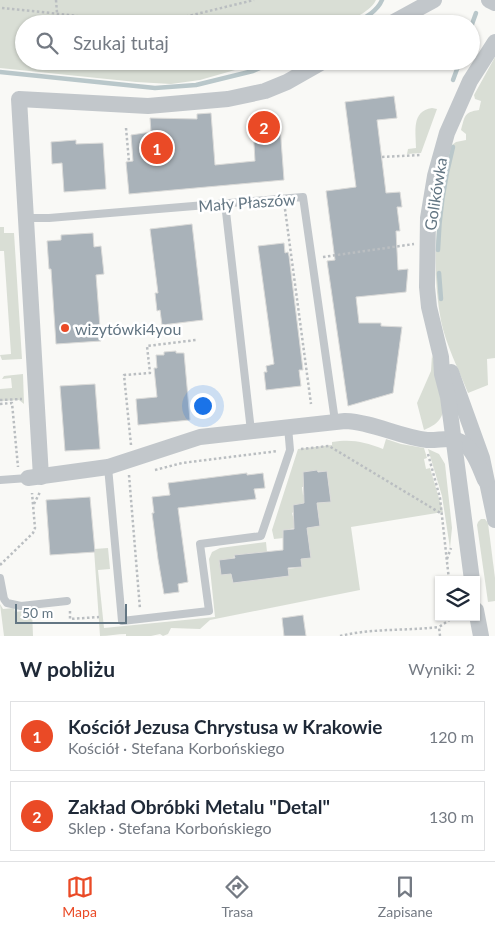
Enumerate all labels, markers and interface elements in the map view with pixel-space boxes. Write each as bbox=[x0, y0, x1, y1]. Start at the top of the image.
search box bbox=[15, 15, 480, 70]
icon: search bbox=[33, 29, 61, 57]
text: Szukaj tutaj bbox=[73, 31, 169, 54]
pin: 2 bbox=[248, 108, 280, 146]
pin: 1 bbox=[141, 129, 173, 167]
street label: Golikówka bbox=[420, 156, 450, 232]
street label: Mały Płaszów bbox=[198, 189, 297, 215]
place label: wizytówki4you bbox=[75, 319, 181, 338]
marker: wizytówki4you bbox=[59, 322, 71, 334]
your location bbox=[190, 393, 216, 419]
map controls bbox=[435, 576, 480, 621]
button: layers bbox=[435, 576, 480, 621]
scale bar bbox=[15, 601, 128, 624]
text: 50 m bbox=[22, 604, 53, 621]
text: W pobliżu bbox=[20, 656, 115, 681]
text: Wyniki: 2 bbox=[408, 659, 475, 678]
text: Kościół Jezusa Chrystusa w Krakowie bbox=[68, 715, 382, 738]
text: 1 bbox=[32, 727, 42, 746]
text: 120 m bbox=[429, 727, 474, 746]
text: Kościół · Stefana Korbońskiego bbox=[68, 738, 285, 757]
text: Zakład Obróbki Metalu "Detal" bbox=[68, 795, 330, 818]
text: 2 bbox=[32, 807, 42, 826]
text: 130 m bbox=[429, 807, 474, 826]
text: Sklep · Stefana Korbońskiego bbox=[68, 818, 272, 837]
tab: Mapa bbox=[62, 873, 97, 920]
tab: Trasa bbox=[222, 873, 253, 920]
tab: Zapisane bbox=[378, 873, 433, 920]

